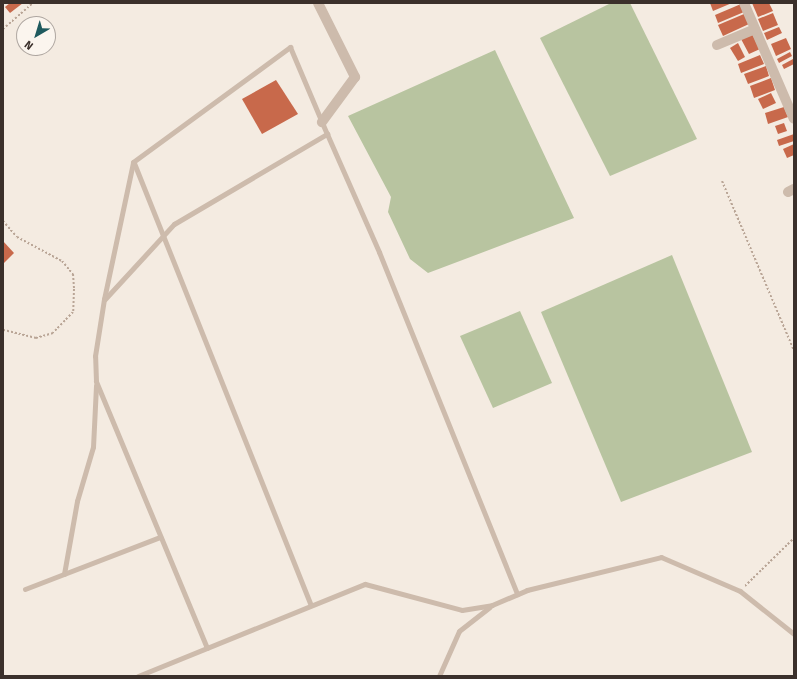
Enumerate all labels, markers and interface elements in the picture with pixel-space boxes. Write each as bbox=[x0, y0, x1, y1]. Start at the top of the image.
north arrow bbox=[16, 16, 56, 56]
text: N bbox=[22, 38, 36, 52]

